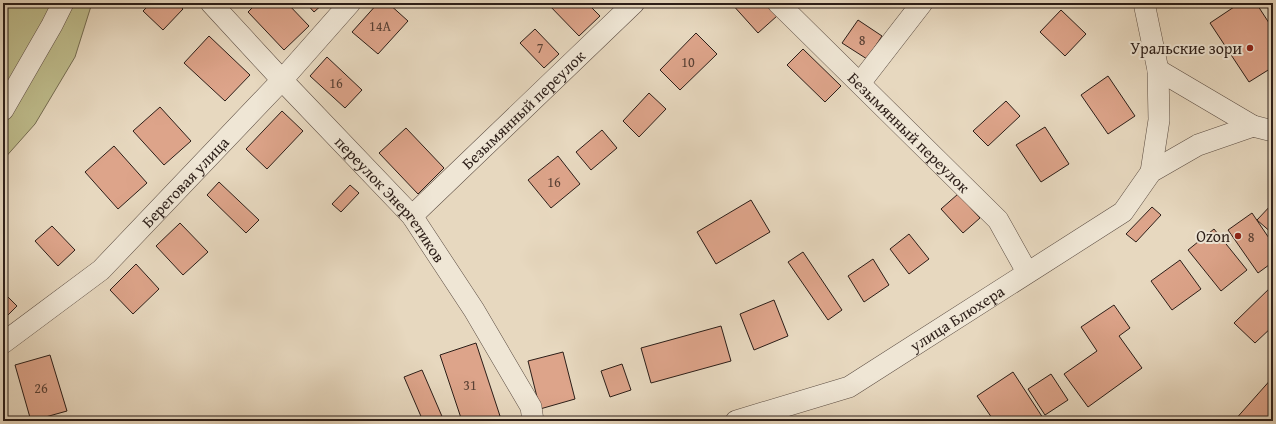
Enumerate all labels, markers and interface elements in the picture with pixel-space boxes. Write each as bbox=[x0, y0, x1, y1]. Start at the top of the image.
house number: 14А bbox=[369, 16, 391, 36]
house number: 8 bbox=[859, 30, 866, 50]
place label: Уральские зори bbox=[1130, 36, 1242, 60]
house number: 7 bbox=[537, 38, 544, 58]
marker: Уральские зори bbox=[1245, 43, 1255, 53]
street label: Безымянный переулок bbox=[456, 44, 591, 175]
house number: 10 bbox=[681, 52, 695, 72]
street label: Безымянный переулок bbox=[842, 66, 976, 199]
house number: 16 bbox=[329, 73, 343, 93]
street label: переулок Энергетиков bbox=[329, 130, 451, 267]
street label: Береговая улица bbox=[136, 131, 235, 233]
house number: 16 bbox=[547, 172, 561, 192]
place label: Ozon bbox=[1196, 224, 1230, 248]
house number: 8 bbox=[1248, 227, 1255, 247]
marker: Ozon bbox=[1233, 231, 1243, 241]
street label: улица Блюхера bbox=[904, 279, 1009, 358]
house number: 31 bbox=[463, 375, 477, 395]
house number: 26 bbox=[34, 378, 48, 398]

